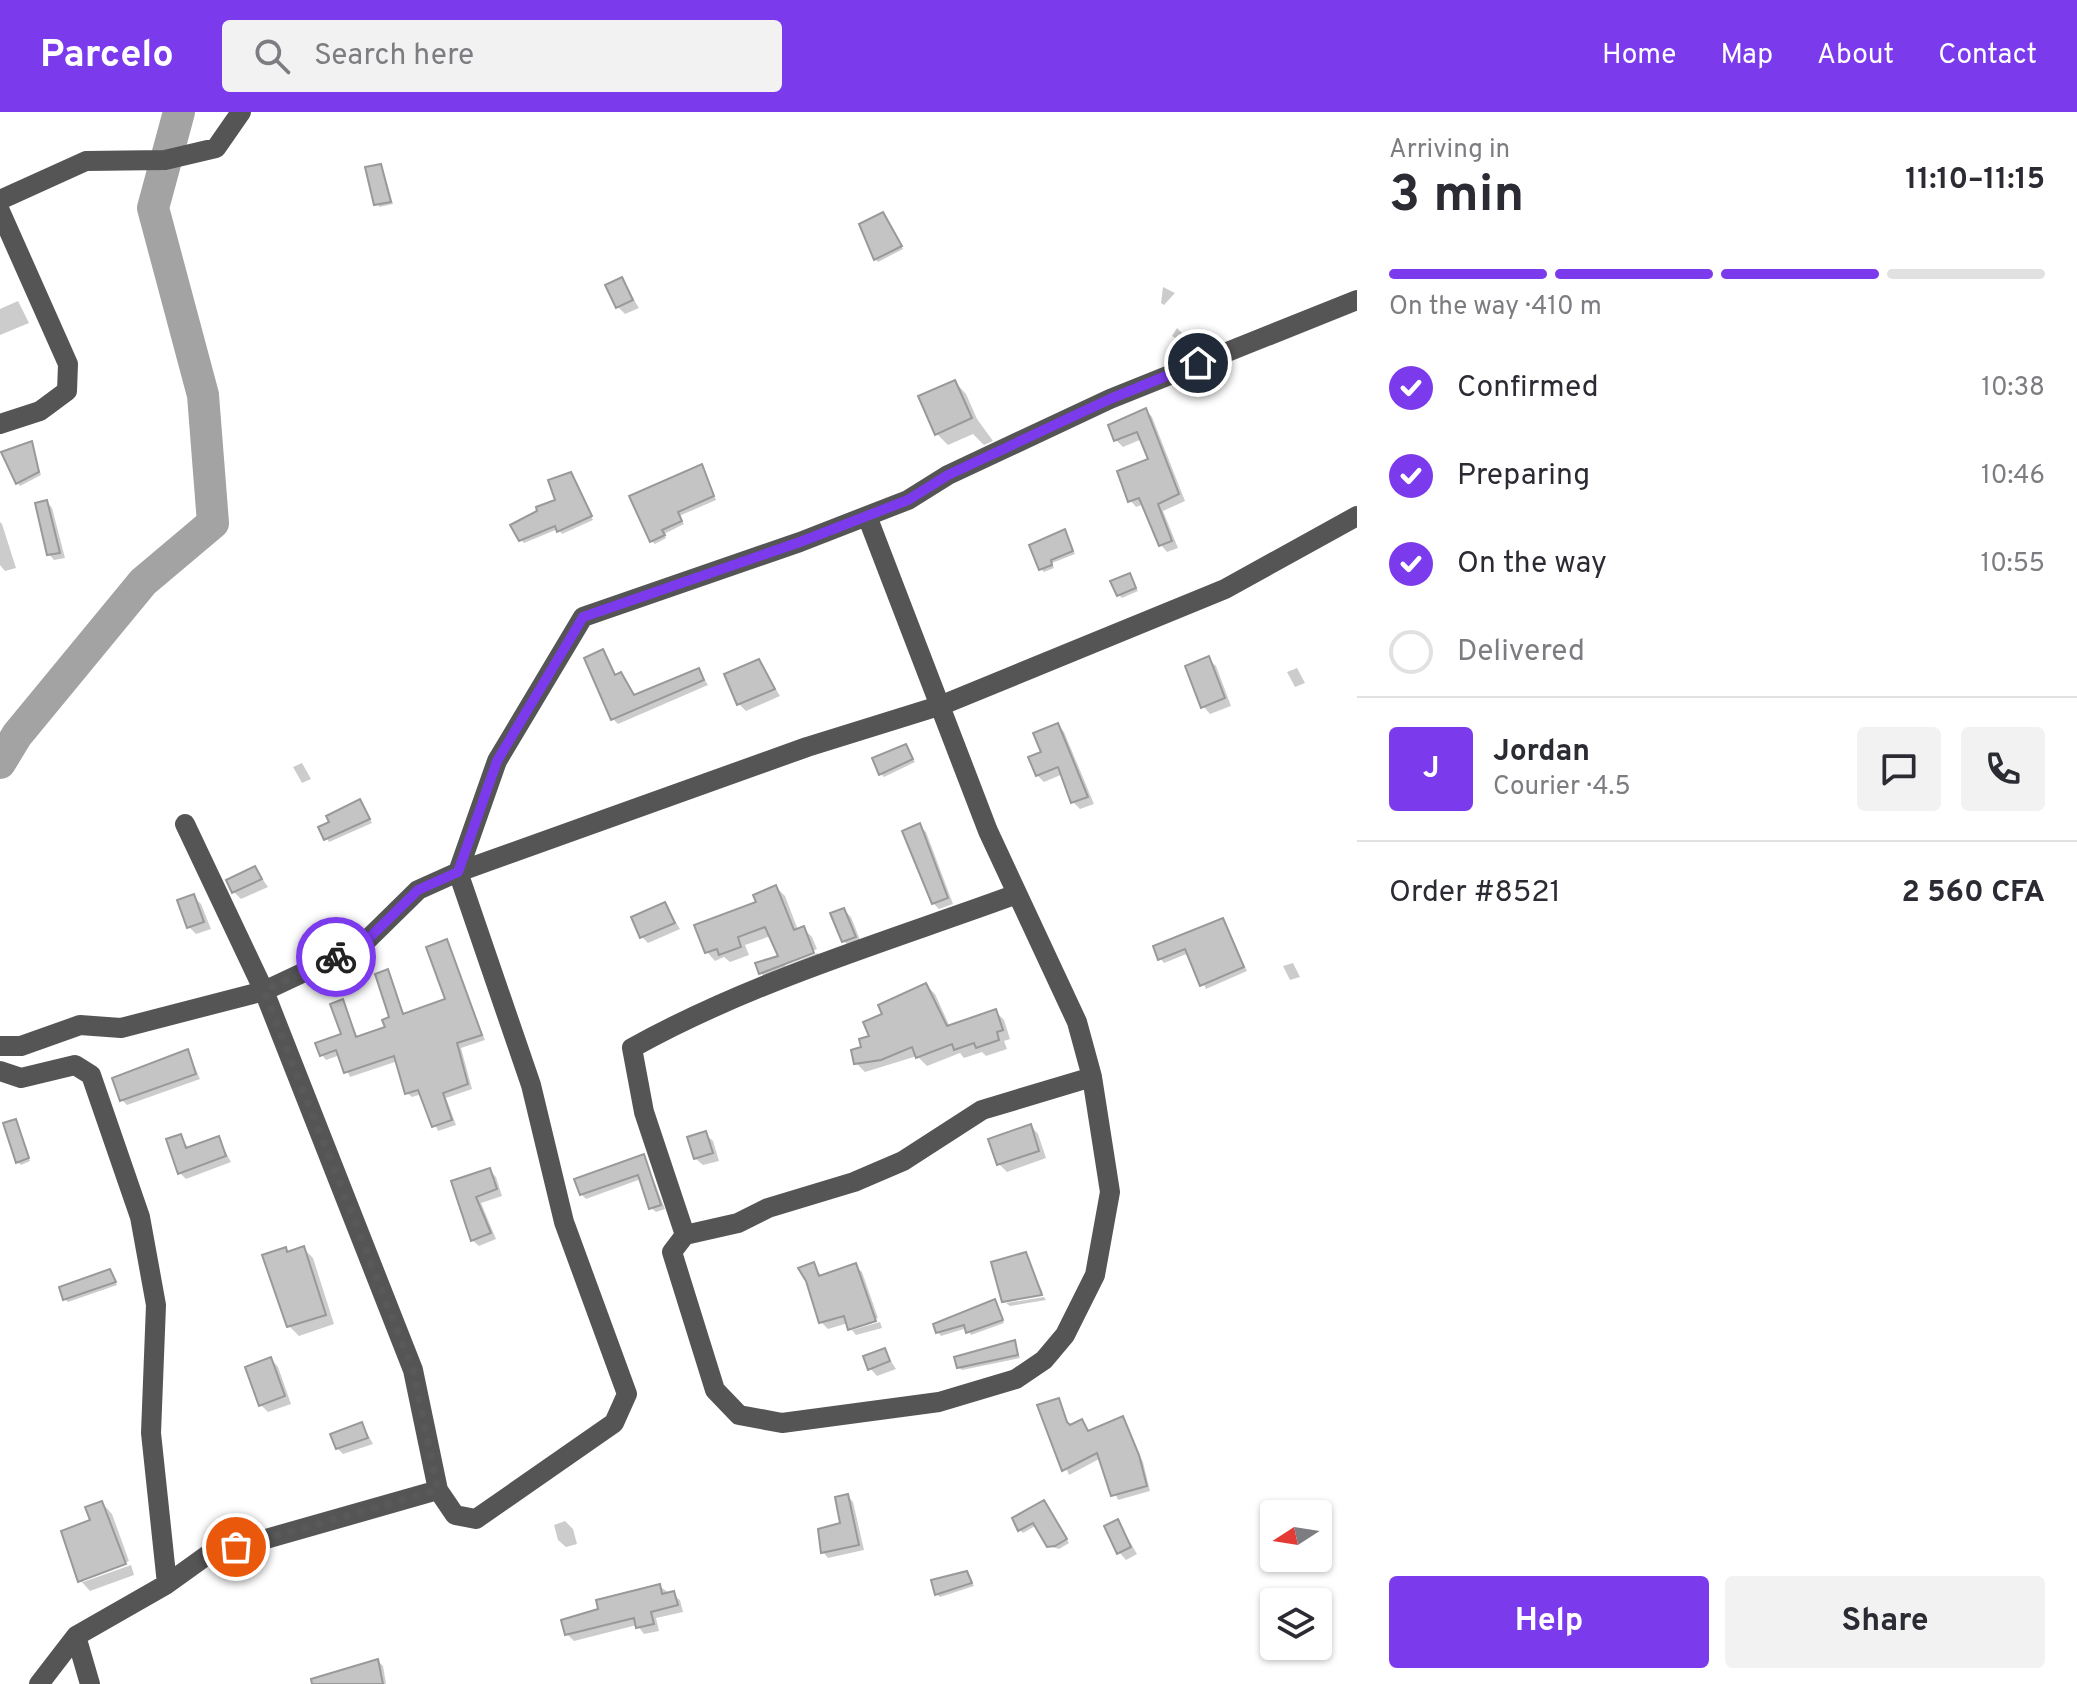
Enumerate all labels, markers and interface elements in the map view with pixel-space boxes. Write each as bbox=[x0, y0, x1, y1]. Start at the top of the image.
search box bbox=[222, 20, 782, 92]
text: Parcelo bbox=[40, 32, 174, 81]
icon: search bbox=[250, 34, 294, 78]
text: Search here bbox=[314, 38, 474, 75]
text: Home bbox=[1602, 38, 1676, 74]
text: Map bbox=[1720, 38, 1773, 74]
text: About bbox=[1817, 38, 1894, 74]
text: Contact bbox=[1938, 38, 2037, 74]
text: Arriving in bbox=[1389, 134, 1510, 167]
text: 11:10–11:15 bbox=[1905, 162, 2045, 199]
text: 3 min bbox=[1389, 164, 1524, 230]
text: On the way · 410 m bbox=[1389, 291, 1602, 324]
pin bbox=[1164, 329, 1232, 397]
icon: home bbox=[1176, 341, 1220, 385]
icon: check bbox=[1389, 366, 1433, 410]
text: Confirmed bbox=[1457, 370, 1599, 407]
text: 10:38 bbox=[1981, 372, 2045, 405]
icon: check bbox=[1389, 454, 1433, 498]
text: Preparing bbox=[1457, 458, 1590, 495]
text: 10:46 bbox=[1981, 460, 2045, 493]
icon: check bbox=[1389, 542, 1433, 586]
text: On the way bbox=[1457, 546, 1607, 583]
text: 10:55 bbox=[1980, 548, 2045, 581]
text: Delivered bbox=[1457, 634, 1585, 671]
button: chat bbox=[1857, 727, 1941, 811]
button: phone bbox=[1961, 727, 2045, 811]
text: Jordan bbox=[1493, 734, 1590, 771]
text: J bbox=[1423, 751, 1439, 788]
text: Courier · 4.5 bbox=[1493, 771, 1631, 804]
text: Order #8521 bbox=[1389, 875, 1561, 912]
text: 2 560 CFA bbox=[1901, 875, 2045, 912]
courier bbox=[296, 917, 376, 997]
icon: bike bbox=[314, 935, 358, 979]
north arrow bbox=[1260, 1500, 1332, 1572]
map controls bbox=[1260, 1500, 1332, 1660]
pin bbox=[202, 1513, 270, 1581]
icon: bag bbox=[214, 1525, 258, 1569]
button: Help bbox=[1389, 1576, 1709, 1668]
button: Share bbox=[1725, 1576, 2045, 1668]
button: layers bbox=[1260, 1588, 1332, 1660]

